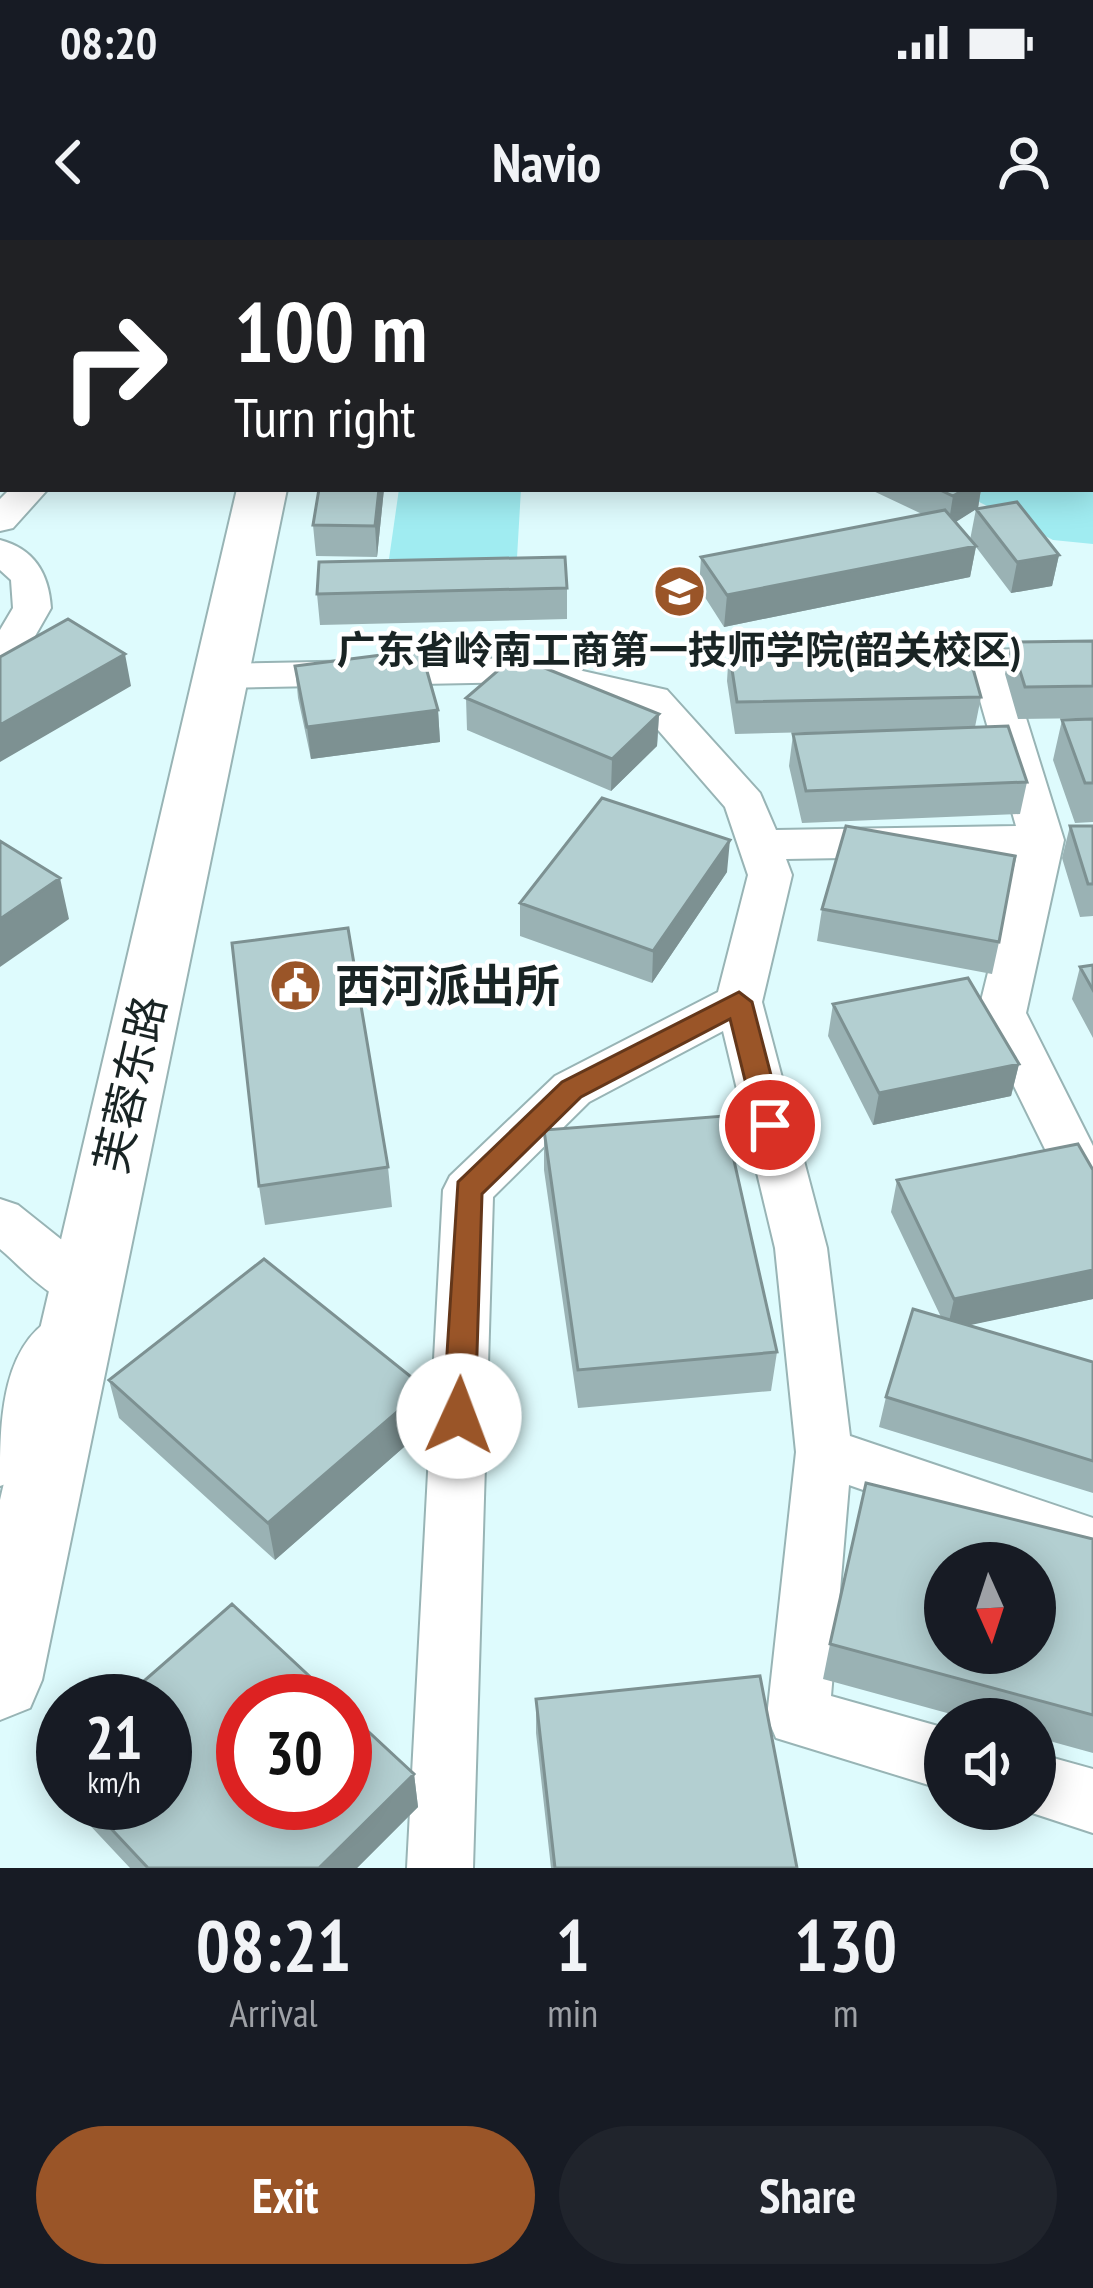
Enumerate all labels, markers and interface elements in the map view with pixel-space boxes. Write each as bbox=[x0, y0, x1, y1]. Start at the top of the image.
text: 08:20 bbox=[60, 13, 157, 71]
text: Navio bbox=[492, 127, 601, 197]
icon: back bbox=[36, 129, 102, 195]
icon: person bbox=[991, 129, 1057, 195]
text: 100 m bbox=[234, 276, 427, 385]
icon: right bbox=[36, 288, 192, 444]
text: Turn right bbox=[234, 382, 415, 452]
school or university icon: 广东省岭南工商第一技师学院(韶关校区) bbox=[651, 564, 707, 620]
place label: 广东省岭南工商第一技师学院(韶关校区) bbox=[337, 624, 1021, 675]
place label: 西河派出所 bbox=[335, 956, 560, 1014]
public building icon: 西河派出所 bbox=[268, 957, 324, 1013]
street label: 芙蓉东路 bbox=[80, 990, 178, 1178]
pin bbox=[719, 1074, 821, 1176]
icon: arrive bbox=[737, 1092, 803, 1158]
position arrow bbox=[396, 1353, 522, 1479]
north arrow bbox=[924, 1542, 1056, 1674]
map controls bbox=[924, 1542, 1056, 1830]
speed limit sign: 30 bbox=[216, 1674, 372, 1830]
text: 21 bbox=[85, 1698, 143, 1776]
button: sound bbox=[924, 1698, 1056, 1830]
text: km/h bbox=[87, 1762, 141, 1801]
text: 08:21 bbox=[196, 1898, 352, 1991]
text: 1 bbox=[556, 1898, 590, 1991]
text: 130 bbox=[794, 1898, 897, 1991]
text: Arrival bbox=[230, 1987, 318, 2038]
text: min bbox=[547, 1987, 598, 2038]
text: m bbox=[833, 1987, 858, 2038]
button: Exit bbox=[36, 2126, 535, 2264]
button: Share bbox=[559, 2126, 1057, 2264]

